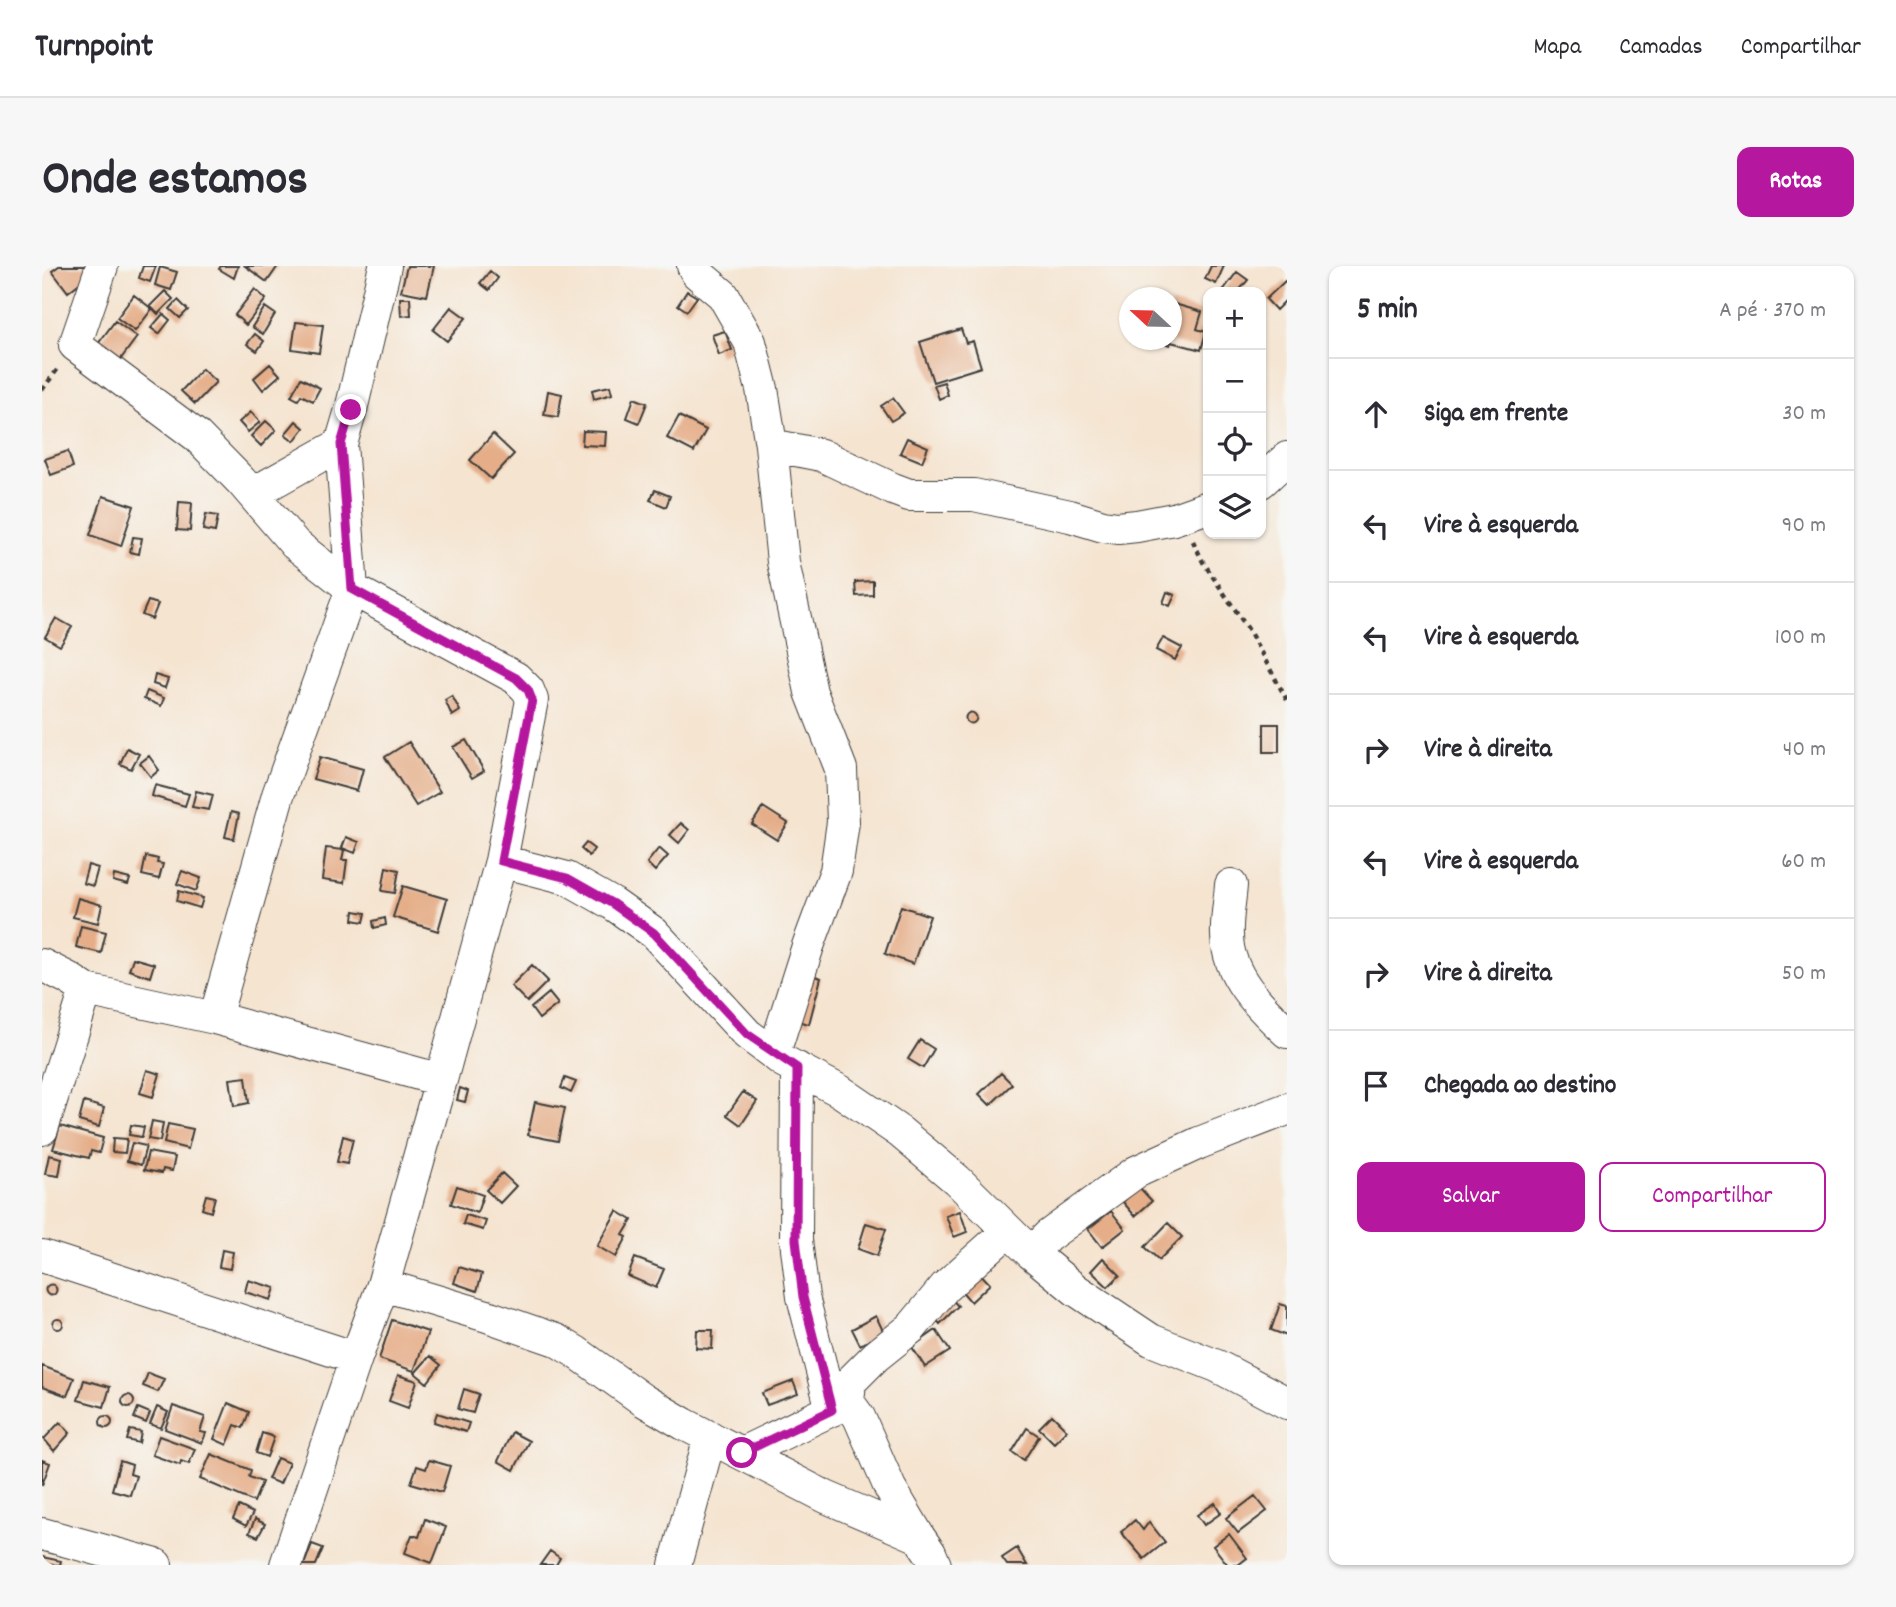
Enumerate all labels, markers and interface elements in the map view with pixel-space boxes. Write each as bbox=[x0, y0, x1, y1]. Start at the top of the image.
text: Turnpoint bbox=[35, 25, 153, 72]
text: Mapa bbox=[1534, 31, 1581, 65]
text: Camadas bbox=[1619, 31, 1703, 65]
text: Compartilhar bbox=[1741, 31, 1861, 65]
text: Onde estamos bbox=[42, 147, 308, 217]
button: Rotas bbox=[1737, 147, 1854, 217]
north arrow bbox=[1119, 287, 1182, 350]
map controls bbox=[1203, 287, 1266, 539]
button: + bbox=[1203, 287, 1266, 350]
text: 5 min bbox=[1357, 290, 1418, 333]
text: A pé · 370 m bbox=[1719, 295, 1826, 328]
button: − bbox=[1203, 350, 1266, 413]
route end bbox=[335, 394, 366, 425]
icon: ahead bbox=[1357, 395, 1395, 433]
text: Siga em frente bbox=[1424, 396, 1568, 433]
text: 30 m bbox=[1782, 398, 1826, 431]
button: locate bbox=[1203, 413, 1266, 476]
button: layers bbox=[1203, 476, 1266, 539]
icon: left bbox=[1357, 507, 1395, 545]
text: Vire à esquerda bbox=[1424, 508, 1578, 545]
text: 90 m bbox=[1782, 510, 1826, 543]
icon: left bbox=[1357, 619, 1395, 657]
text: Vire à esquerda bbox=[1424, 620, 1578, 657]
text: 100 m bbox=[1775, 622, 1826, 655]
icon: right bbox=[1357, 731, 1395, 769]
text: Vire à direita bbox=[1424, 732, 1552, 769]
text: 40 m bbox=[1783, 734, 1826, 767]
icon: left bbox=[1357, 843, 1395, 881]
text: Vire à esquerda bbox=[1424, 844, 1578, 881]
text: 60 m bbox=[1781, 846, 1826, 879]
icon: right bbox=[1357, 955, 1395, 993]
text: Vire à direita bbox=[1424, 956, 1552, 993]
text: 50 m bbox=[1782, 958, 1826, 991]
icon: arrive bbox=[1357, 1067, 1395, 1105]
text: Chegada ao destino bbox=[1424, 1068, 1616, 1105]
button: Salvar bbox=[1357, 1162, 1585, 1232]
button: Compartilhar bbox=[1599, 1162, 1826, 1232]
route start bbox=[726, 1437, 757, 1468]

